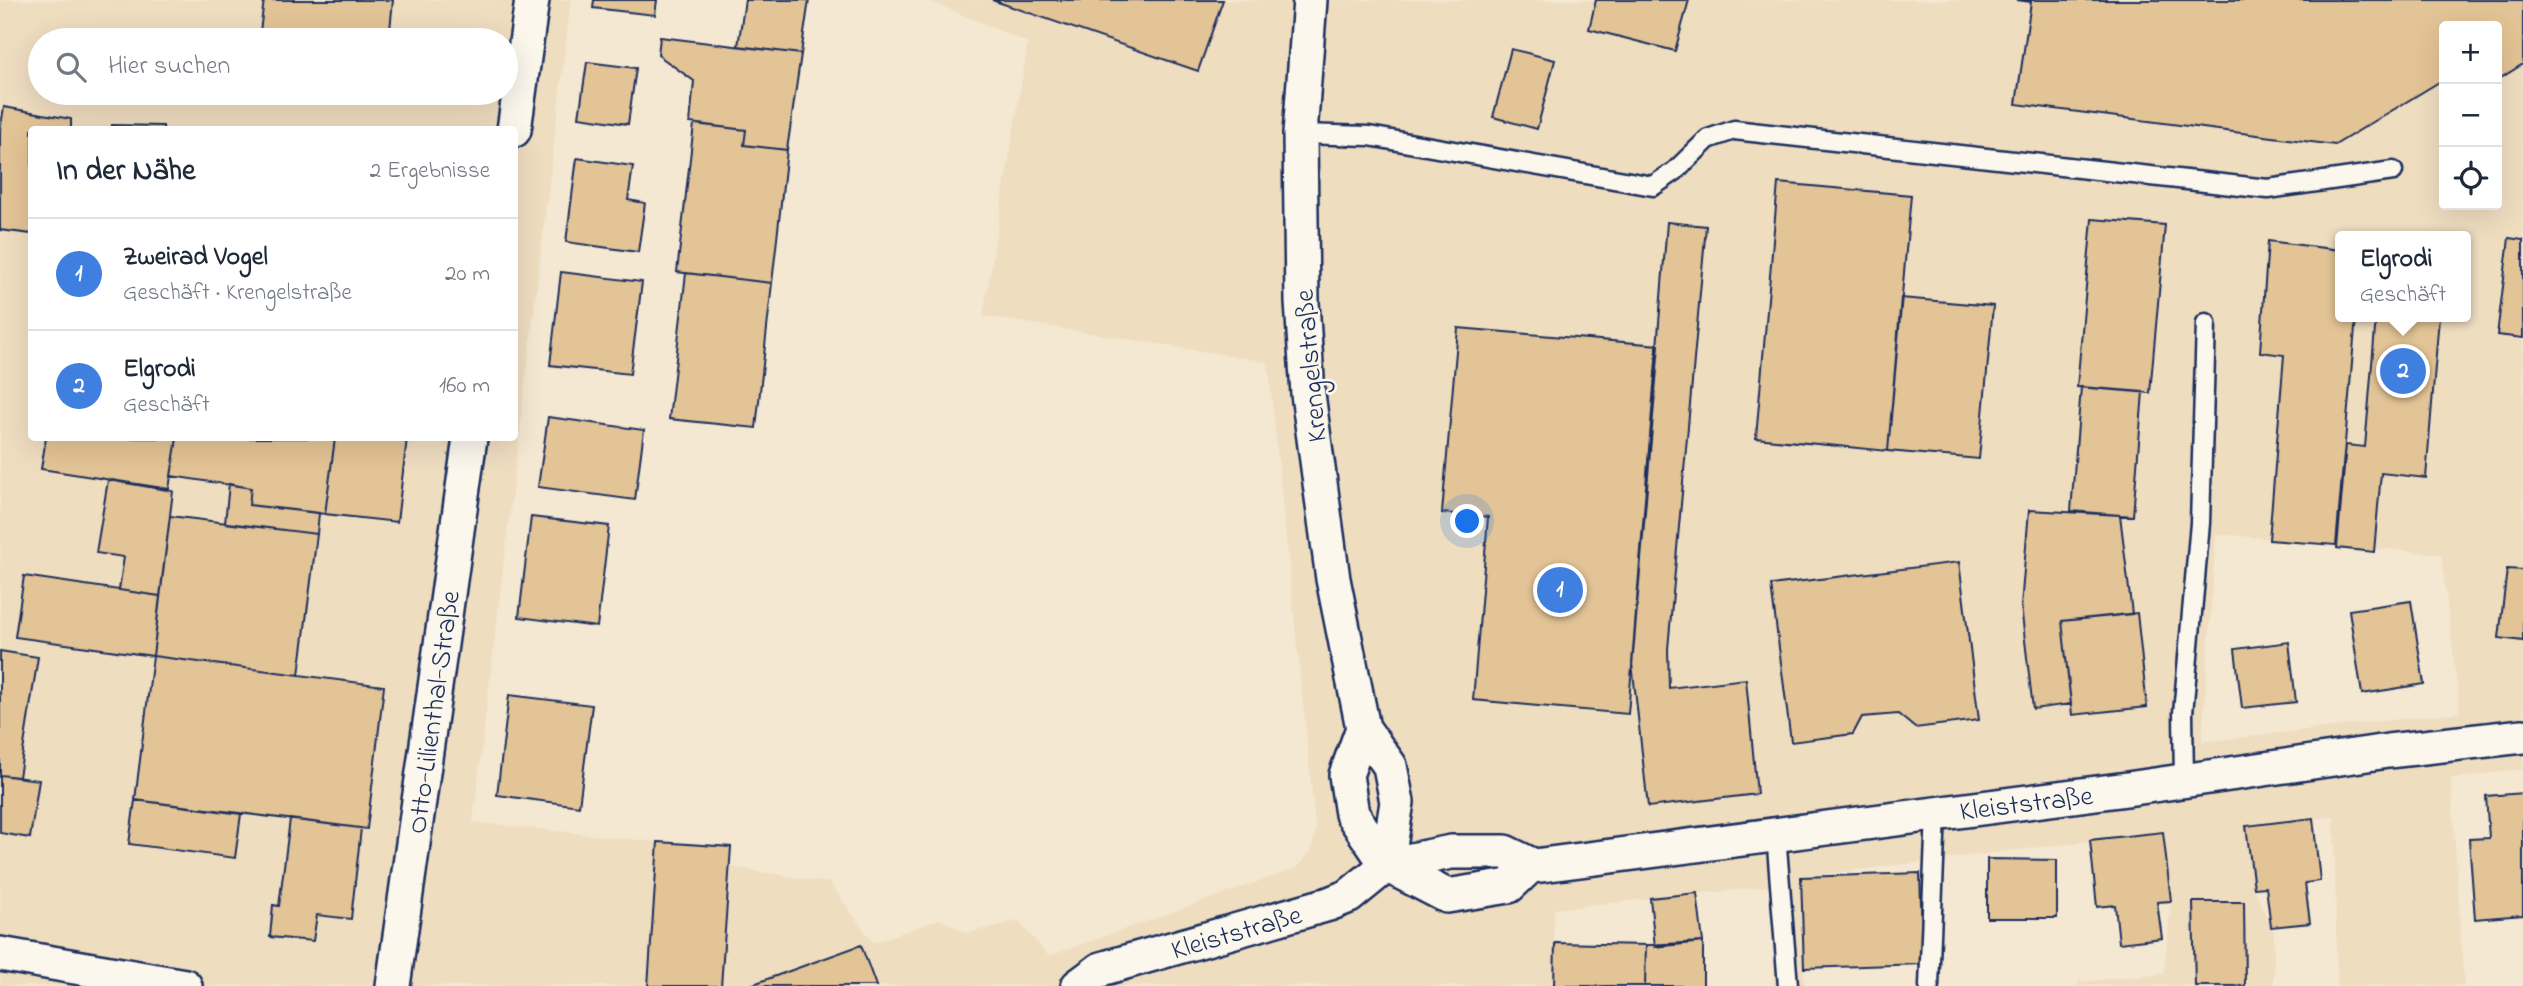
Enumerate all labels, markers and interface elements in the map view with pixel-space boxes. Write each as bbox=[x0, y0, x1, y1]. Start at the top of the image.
map controls bbox=[2439, 21, 2502, 210]
button: + bbox=[2439, 21, 2502, 84]
search box bbox=[28, 28, 518, 105]
icon: search bbox=[52, 48, 90, 86]
text: Hier suchen bbox=[108, 48, 230, 86]
button: − bbox=[2439, 84, 2502, 147]
button: locate bbox=[2439, 147, 2502, 210]
text: In der Nähe bbox=[56, 150, 196, 194]
text: 2 Ergebnisse bbox=[370, 155, 490, 188]
popup bbox=[2335, 231, 2471, 322]
text: Zweirad Vogel bbox=[123, 239, 268, 277]
text: Elgrodi bbox=[2360, 241, 2432, 279]
text: 1 bbox=[75, 258, 83, 291]
text: 20 m bbox=[445, 258, 490, 291]
text: Geschäft · Krengelstraße bbox=[123, 277, 352, 310]
text: Geschäft bbox=[2360, 279, 2446, 312]
street label: Krengelstraße bbox=[1285, 287, 1340, 444]
pin: 2 bbox=[2380, 345, 2426, 397]
text: Elgrodi bbox=[123, 351, 196, 389]
text: 2 bbox=[73, 370, 85, 403]
text: 160 m bbox=[439, 370, 490, 403]
text: Geschäft bbox=[123, 389, 210, 422]
your location bbox=[1450, 504, 1484, 538]
pin: 1 bbox=[1537, 564, 1583, 616]
street label: Otto-Lilienthal-Straße bbox=[398, 588, 473, 837]
street label: Kleiststraße bbox=[1957, 777, 2096, 834]
street label: Kleiststraße bbox=[1167, 896, 1308, 973]

